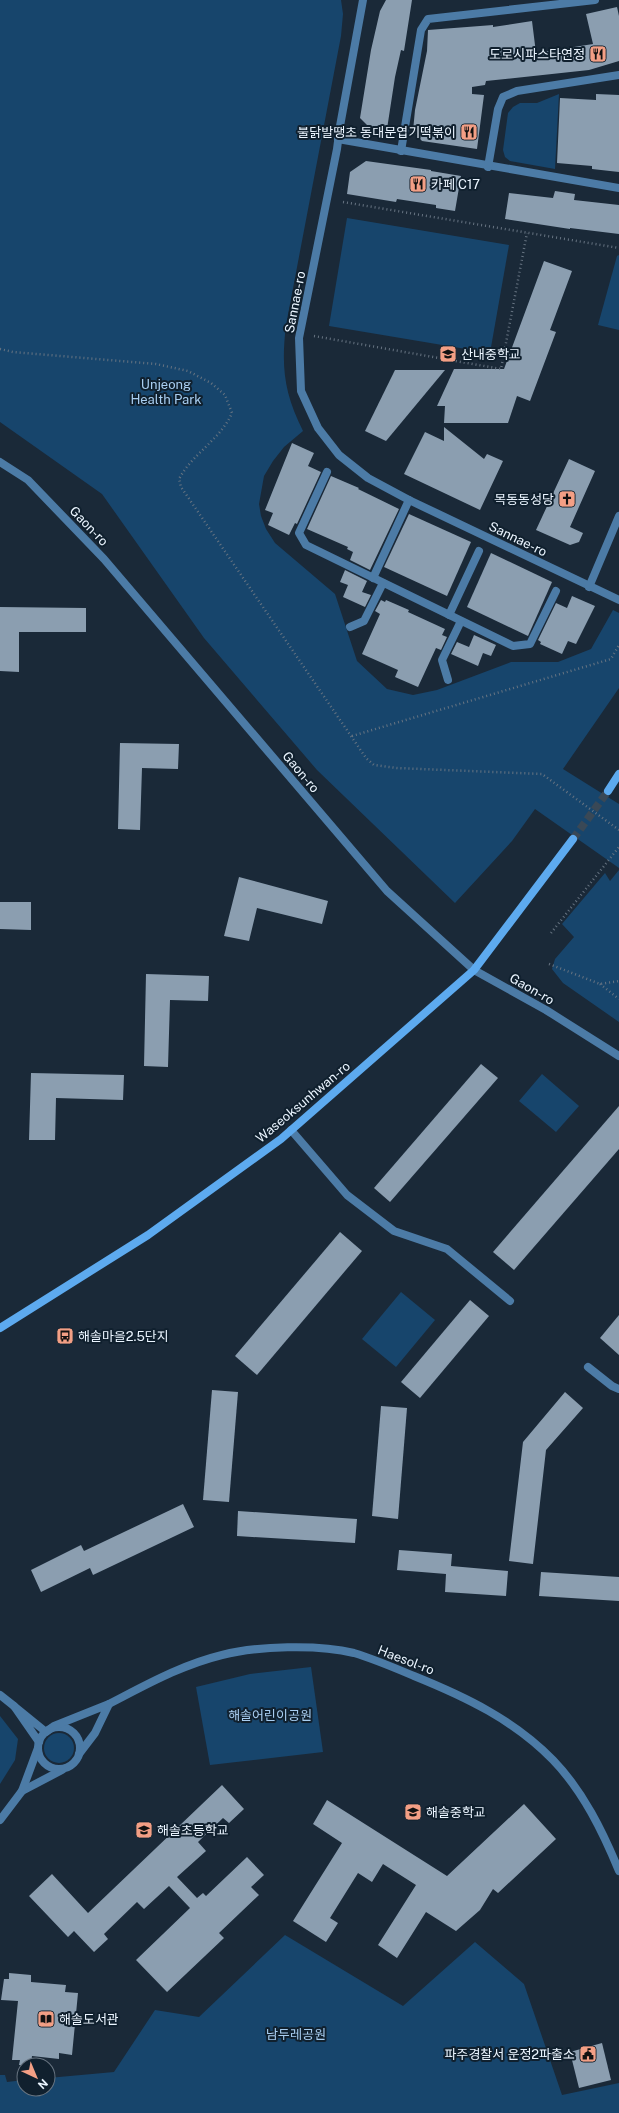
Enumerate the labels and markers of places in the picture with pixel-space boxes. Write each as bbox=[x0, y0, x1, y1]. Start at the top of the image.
restaurant icon: 도로시파스타연정 bbox=[588, 44, 608, 64]
place label: 도로시파스타연정 bbox=[489, 47, 585, 62]
restaurant icon: 불닭발땡초 동대문엽기떡볶이 bbox=[459, 122, 479, 142]
place label: 불닭발땡초 동대문엽기떡볶이 bbox=[297, 125, 456, 140]
restaurant icon: 카페 C17 bbox=[408, 174, 428, 194]
place label: 카페 C17 bbox=[431, 177, 480, 192]
school or university icon: 산내중학교 bbox=[438, 344, 458, 364]
place label: 산내중학교 bbox=[461, 347, 521, 362]
church icon: 목동동성당 bbox=[557, 489, 577, 509]
place label: 목동동성당 bbox=[494, 492, 554, 507]
bus stop icon: 해솔마을2.5단지 bbox=[55, 1326, 75, 1346]
place label: 해솔마을2.5단지 bbox=[78, 1329, 169, 1344]
school or university icon: 해솔중학교 bbox=[403, 1802, 423, 1822]
place label: 해솔중학교 bbox=[426, 1805, 486, 1820]
school or university icon: 해솔초등학교 bbox=[134, 1820, 154, 1840]
place label: 해솔초등학교 bbox=[157, 1823, 229, 1838]
library icon: 해솔도서관 bbox=[36, 2009, 56, 2029]
place label: 해솔도서관 bbox=[59, 2012, 119, 2027]
public building icon: 파주경찰서 운정2파출소 bbox=[578, 2044, 598, 2064]
place label: 파주경찰서 운정2파출소 bbox=[444, 2047, 575, 2062]

